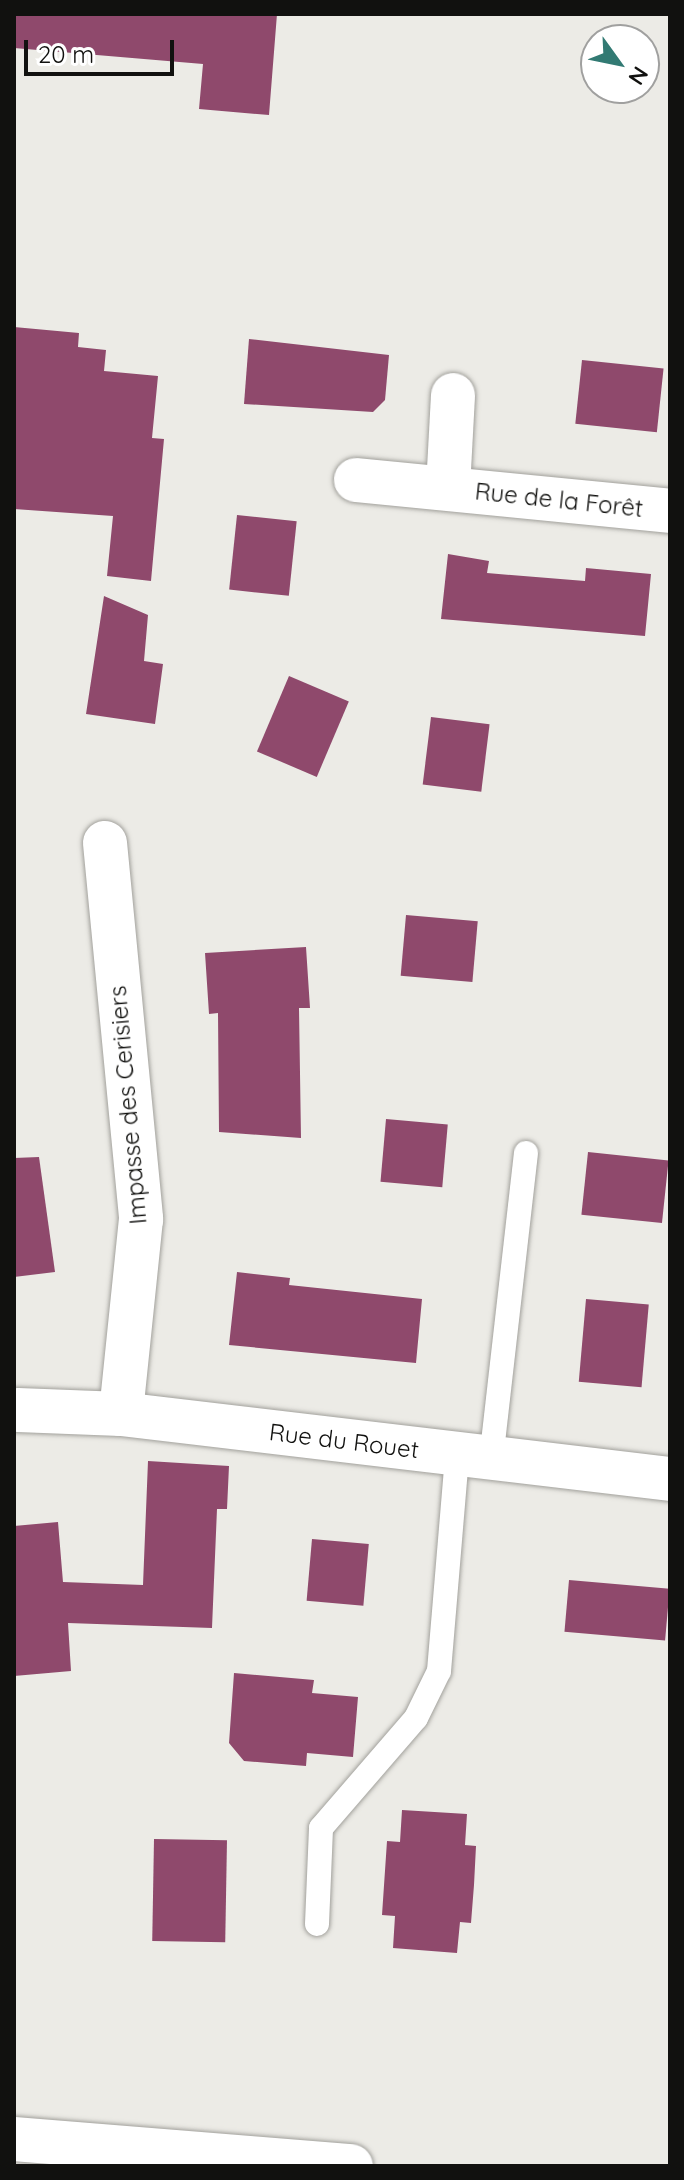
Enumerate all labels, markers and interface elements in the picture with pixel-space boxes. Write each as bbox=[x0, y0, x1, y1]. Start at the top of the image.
scale bar bbox=[28, 24, 178, 74]
north arrow bbox=[580, 24, 660, 104]
text: 20 m bbox=[38, 39, 94, 69]
text: N bbox=[622, 62, 655, 90]
street label: Rue de la Forêt bbox=[473, 477, 645, 523]
street label: Impasse des Cerisiers bbox=[103, 984, 153, 1226]
street label: Rue du Rouet bbox=[268, 1418, 420, 1464]

